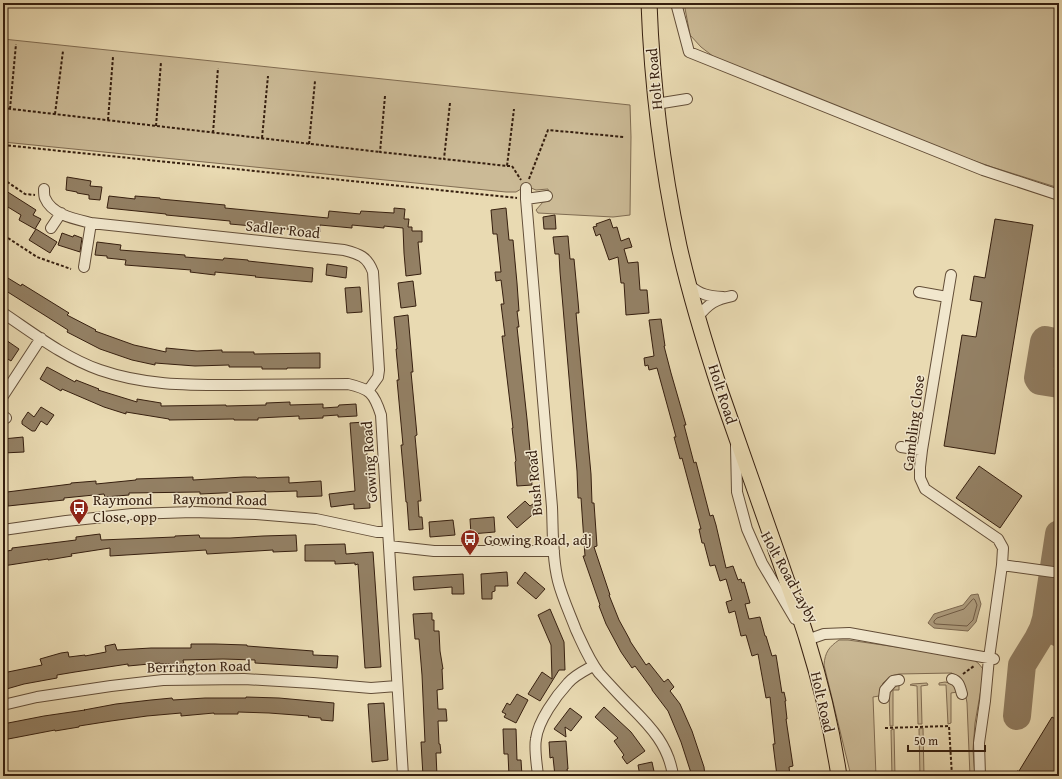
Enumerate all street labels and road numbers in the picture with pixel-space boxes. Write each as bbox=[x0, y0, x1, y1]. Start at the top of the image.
street label: Holt Road bbox=[641, 47, 667, 111]
street label: Sadler Road bbox=[245, 215, 321, 243]
street label: Holt Road bbox=[703, 361, 743, 427]
street label: Gambling Close bbox=[897, 374, 929, 472]
street label: Gowing Road bbox=[356, 421, 382, 503]
street label: Bush Road bbox=[521, 449, 547, 517]
street label: Raymond Road bbox=[173, 488, 267, 510]
street label: Holt Road Layby bbox=[756, 527, 824, 627]
street label: Berrington Road bbox=[147, 655, 251, 677]
street label: Holt Road bbox=[806, 670, 840, 734]

